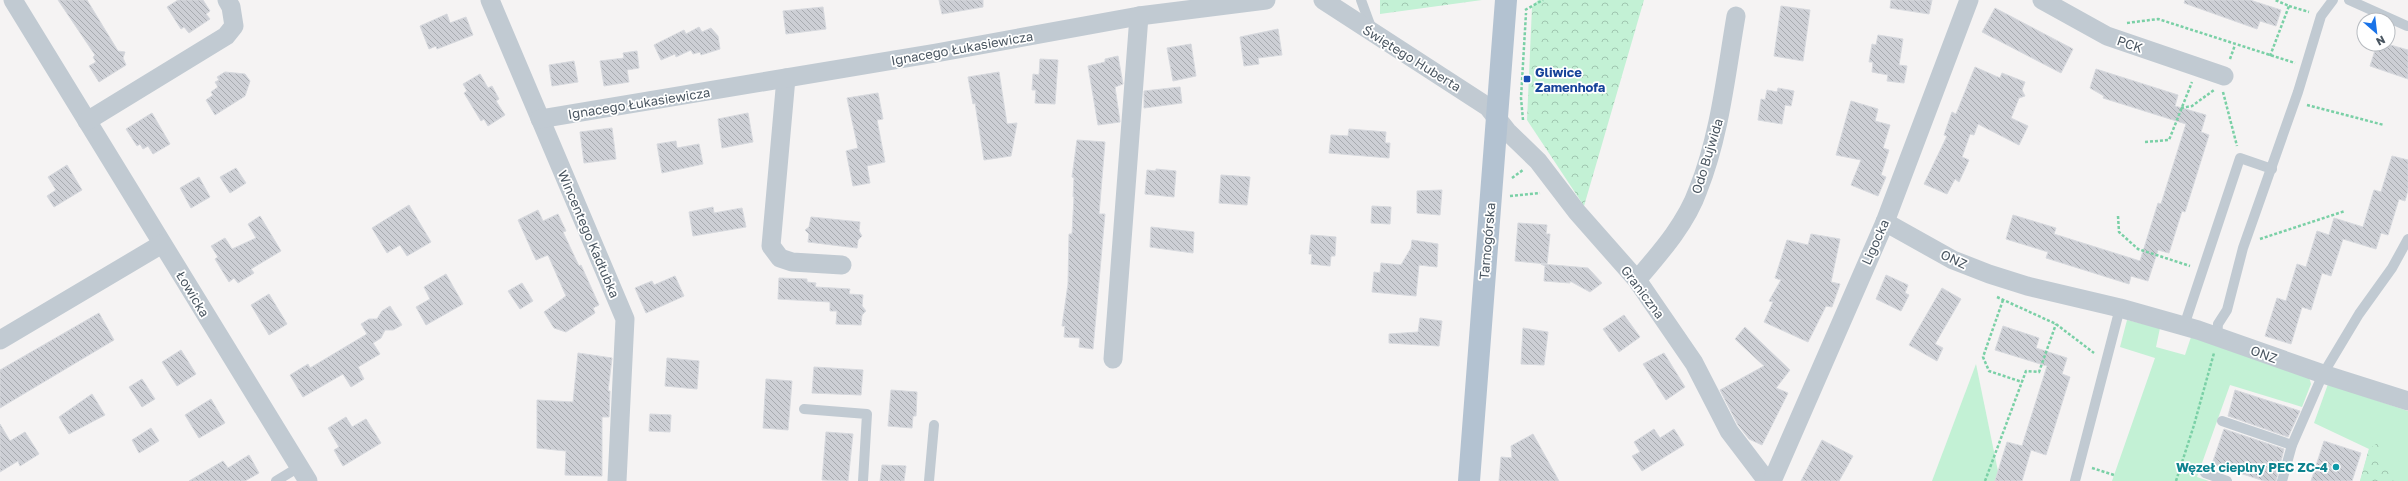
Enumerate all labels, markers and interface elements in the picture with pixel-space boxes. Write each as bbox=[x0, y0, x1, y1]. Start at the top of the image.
north arrow bbox=[2356, 12, 2396, 52]
street label: Świętego Huberta bbox=[1360, 21, 1464, 95]
street label: Ignacego Łukasiewicza bbox=[890, 28, 1034, 68]
street label: PCK bbox=[2115, 32, 2145, 56]
text: N bbox=[2374, 34, 2388, 49]
place label: Gliwice Zamenhofa bbox=[1535, 64, 1606, 95]
marker: Gliwice Zamenhofa bbox=[1522, 74, 1532, 84]
street label: Ignacego Łukasiewicza bbox=[567, 84, 711, 122]
street label: Odo Bujwida bbox=[1688, 116, 1726, 196]
street label: Wincentego Kadłubka bbox=[555, 168, 623, 300]
street label: Tarnogórska bbox=[1476, 202, 1498, 280]
street label: Ligocka bbox=[1858, 217, 1892, 267]
street label: ONZ bbox=[1938, 246, 1970, 272]
street label: Graniczna bbox=[1618, 262, 1668, 322]
street label: Łowicka bbox=[173, 268, 213, 320]
street label: ONZ bbox=[2248, 342, 2280, 366]
place label: Węzeł cieplny PEC ZC-4 bbox=[2176, 459, 2328, 475]
marker: Węzeł cieplny PEC ZC-4 bbox=[2331, 462, 2341, 472]

